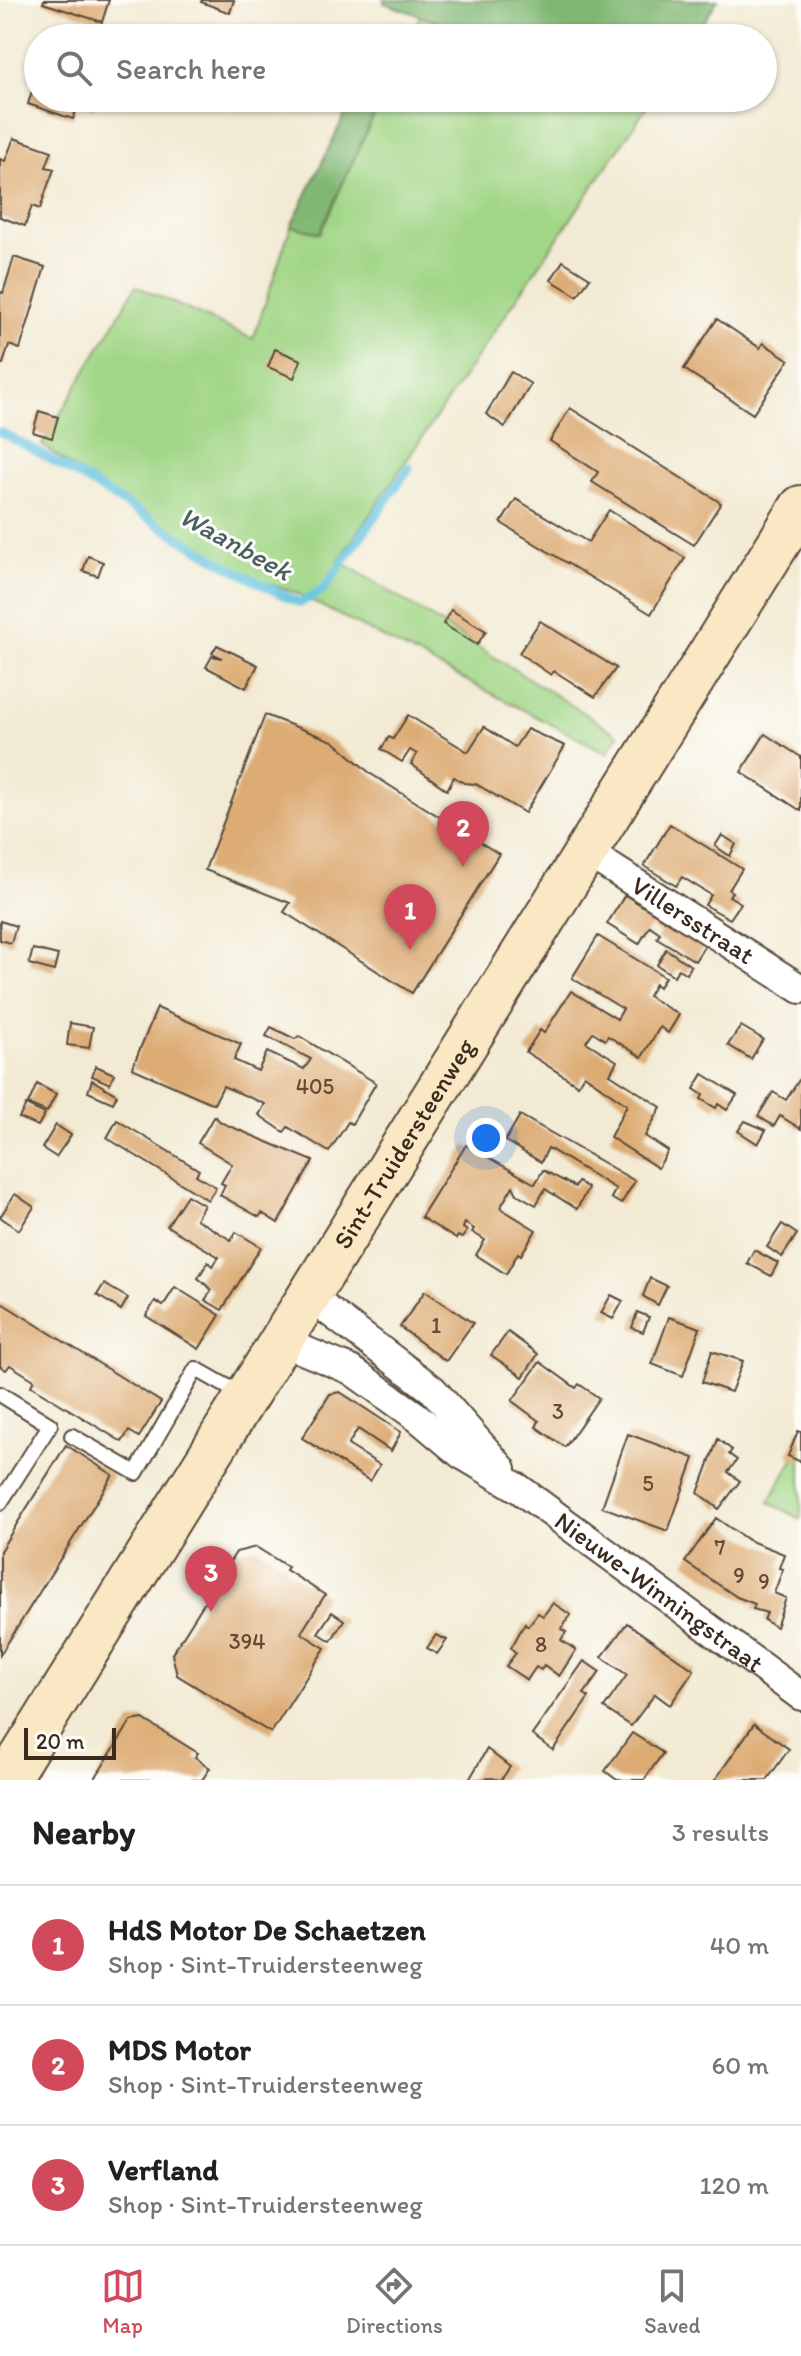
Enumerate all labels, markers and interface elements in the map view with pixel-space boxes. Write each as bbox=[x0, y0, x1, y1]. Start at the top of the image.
search box bbox=[24, 24, 777, 112]
icon: search bbox=[52, 46, 96, 90]
text: Search here bbox=[116, 50, 266, 87]
water label: Waanbeek bbox=[174, 498, 299, 588]
pin: 2 bbox=[437, 801, 489, 867]
street label: Villersstraat bbox=[625, 869, 760, 971]
pin: 1 bbox=[384, 884, 436, 950]
street label: Sint-Truidersteenweg bbox=[326, 1032, 482, 1255]
house number: 405 bbox=[296, 1073, 334, 1100]
your location bbox=[466, 1118, 506, 1158]
house number: 1 bbox=[431, 1312, 441, 1339]
house number: 3 bbox=[552, 1398, 564, 1425]
house number: 5 bbox=[642, 1470, 654, 1497]
street label: Nieuwe-Winningstraat bbox=[549, 1505, 770, 1679]
house number: 7 bbox=[715, 1534, 726, 1561]
pin: 3 bbox=[185, 1546, 237, 1612]
house number: 9 bbox=[733, 1562, 745, 1589]
house number: 9 bbox=[758, 1568, 770, 1595]
house number: 394 bbox=[229, 1628, 265, 1655]
house number: 8 bbox=[535, 1631, 547, 1658]
scale bar bbox=[24, 1724, 116, 1760]
text: 20 m bbox=[36, 1728, 85, 1755]
text: Nearby bbox=[32, 1812, 135, 1853]
text: 3 results bbox=[672, 1816, 769, 1848]
text: HdS Motor De Schaetzen bbox=[108, 1911, 426, 1948]
text: 1 bbox=[52, 1929, 64, 1961]
text: 40 m bbox=[710, 1929, 769, 1961]
text: Shop · Sint-Truidersteenweg bbox=[108, 1948, 423, 1980]
text: MDS Motor bbox=[108, 2031, 251, 2068]
text: 2 bbox=[51, 2049, 65, 2081]
text: 60 m bbox=[712, 2049, 769, 2081]
text: Shop · Sint-Truidersteenweg bbox=[108, 2068, 423, 2100]
text: Verfland bbox=[108, 2151, 218, 2188]
text: 3 bbox=[51, 2169, 65, 2201]
text: 120 m bbox=[700, 2169, 769, 2201]
text: Shop · Sint-Truidersteenweg bbox=[108, 2188, 423, 2220]
tab: Map bbox=[101, 2264, 145, 2339]
tab: Directions bbox=[346, 2264, 443, 2339]
tab: Saved bbox=[644, 2264, 700, 2339]

